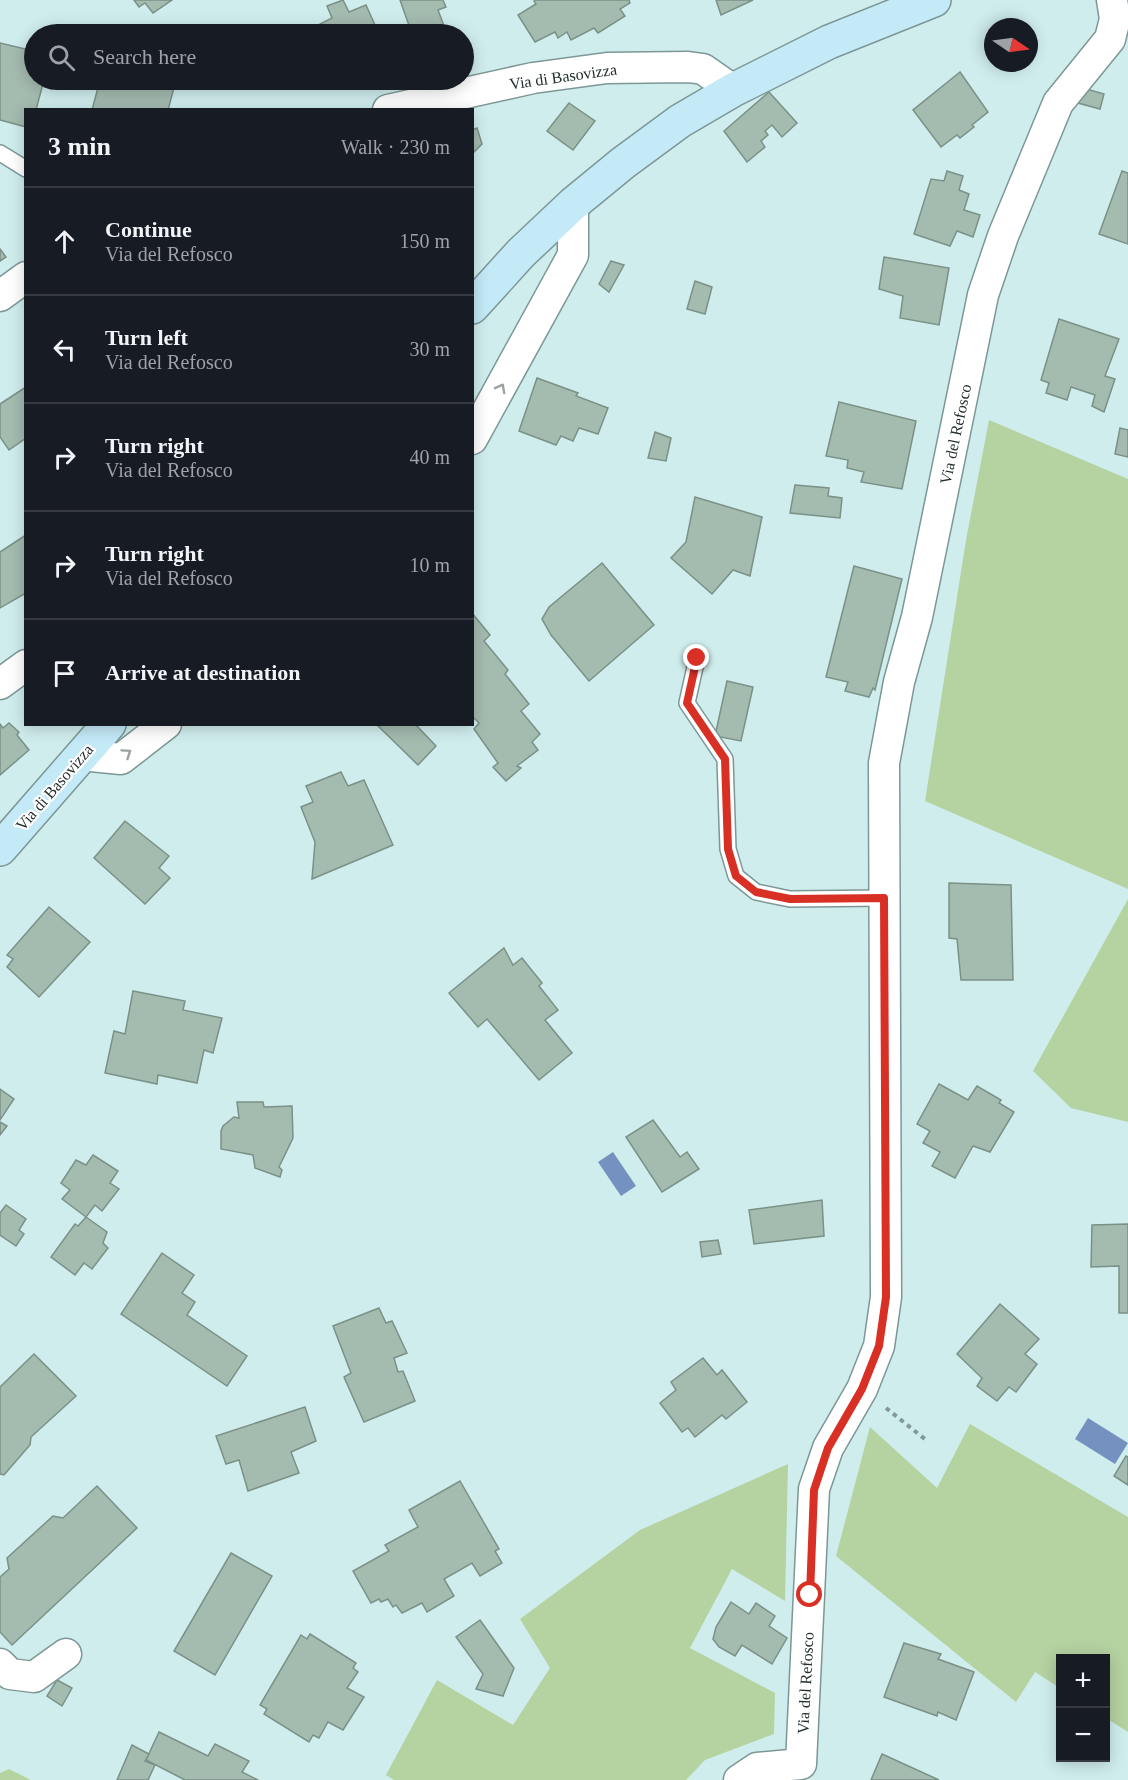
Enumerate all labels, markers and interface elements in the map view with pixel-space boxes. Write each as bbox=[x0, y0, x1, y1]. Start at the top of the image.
north arrow bbox=[984, 18, 1038, 72]
search box bbox=[24, 24, 474, 90]
icon: search bbox=[45, 41, 78, 74]
text: Search here bbox=[93, 44, 196, 69]
street label: Via di Basovizza bbox=[508, 61, 618, 92]
text: 3 min bbox=[48, 132, 111, 161]
text: Walk · 230 m bbox=[341, 136, 450, 158]
text: Continue bbox=[105, 217, 192, 242]
icon: ahead bbox=[48, 225, 81, 258]
text: 150 m bbox=[399, 230, 450, 252]
text: Via del Refosco bbox=[105, 243, 233, 265]
text: Turn left bbox=[105, 325, 188, 350]
icon: left bbox=[48, 333, 81, 366]
text: 30 m bbox=[409, 338, 450, 360]
text: Via del Refosco bbox=[105, 351, 233, 373]
street label: Via del Refosco bbox=[937, 382, 974, 486]
one-way arrow bbox=[494, 384, 505, 394]
text: Turn right bbox=[105, 433, 204, 458]
icon: right bbox=[48, 441, 81, 474]
text: 40 m bbox=[409, 446, 450, 468]
text: Via del Refosco bbox=[105, 459, 233, 481]
text: Turn right bbox=[105, 541, 204, 566]
icon: right bbox=[48, 549, 81, 582]
text: 10 m bbox=[409, 554, 450, 576]
text: Via del Refosco bbox=[105, 567, 233, 589]
route end bbox=[683, 644, 709, 670]
icon: arrive bbox=[48, 657, 81, 690]
text: Arrive at destination bbox=[105, 660, 301, 685]
street label: Via di Basovizza bbox=[12, 741, 96, 834]
one-way arrow bbox=[121, 750, 132, 761]
route start bbox=[796, 1581, 822, 1607]
street label: Via del Refosco bbox=[794, 1632, 817, 1734]
map controls bbox=[1056, 1654, 1110, 1762]
button: + bbox=[1056, 1654, 1110, 1708]
button: − bbox=[1056, 1708, 1110, 1762]

